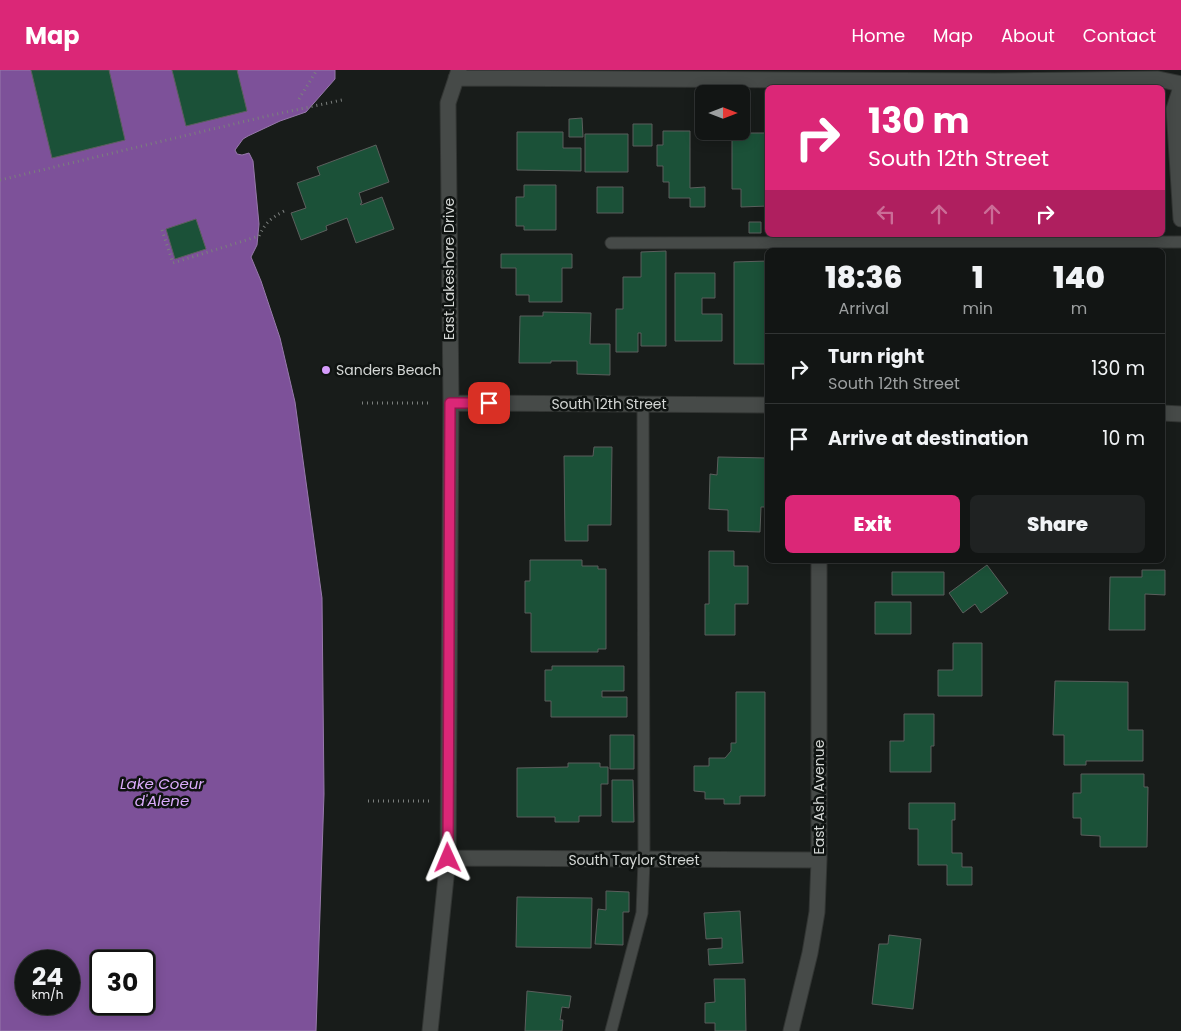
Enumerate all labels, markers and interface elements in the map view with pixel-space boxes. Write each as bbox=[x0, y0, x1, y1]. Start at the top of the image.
text: Map bbox=[25, 19, 80, 52]
text: Home bbox=[851, 23, 905, 48]
text: Map bbox=[933, 23, 973, 48]
text: About bbox=[1001, 23, 1055, 48]
text: Contact bbox=[1083, 23, 1156, 48]
north arrow bbox=[695, 85, 750, 140]
map controls bbox=[695, 85, 750, 140]
text: 130 m bbox=[868, 96, 970, 145]
icon: right bbox=[785, 105, 850, 170]
text: South 12th Street bbox=[868, 143, 1049, 174]
street label: East Lakeshore Drive bbox=[439, 198, 459, 340]
icon: left bbox=[872, 200, 900, 228]
icon: ahead bbox=[925, 200, 953, 228]
icon: ahead bbox=[978, 200, 1006, 228]
icon: right bbox=[1031, 200, 1059, 228]
text: 18:36 bbox=[825, 256, 903, 299]
text: 1 bbox=[972, 256, 984, 299]
text: 140 bbox=[1053, 256, 1105, 299]
text: Arrival bbox=[839, 297, 889, 320]
text: min bbox=[962, 297, 993, 320]
text: m bbox=[1071, 297, 1087, 320]
text: Turn right bbox=[828, 343, 924, 370]
icon: right bbox=[785, 355, 813, 383]
text: 130 m bbox=[1091, 355, 1145, 382]
place label: Sanders Beach bbox=[336, 360, 441, 380]
marker: Sanders Beach bbox=[320, 364, 332, 376]
text: South 12th Street bbox=[828, 372, 960, 395]
pin bbox=[468, 382, 510, 424]
icon: arrive bbox=[475, 389, 503, 417]
street label: South 12th Street bbox=[551, 394, 667, 414]
icon: arrive bbox=[785, 425, 813, 453]
text: Arrive at destination bbox=[828, 425, 1029, 452]
text: 10 m bbox=[1102, 425, 1145, 452]
button: Exit bbox=[785, 495, 960, 553]
button: Share bbox=[970, 495, 1145, 553]
street label: East Ash Avenue bbox=[809, 739, 829, 854]
water label: Lake Coeur d'Alene bbox=[120, 773, 204, 811]
position arrow bbox=[421, 831, 473, 883]
street label: South Taylor Street bbox=[568, 850, 700, 870]
speed limit sign: 30 bbox=[90, 950, 155, 1015]
text: 24 bbox=[32, 959, 63, 994]
text: km/h bbox=[32, 986, 63, 1003]

